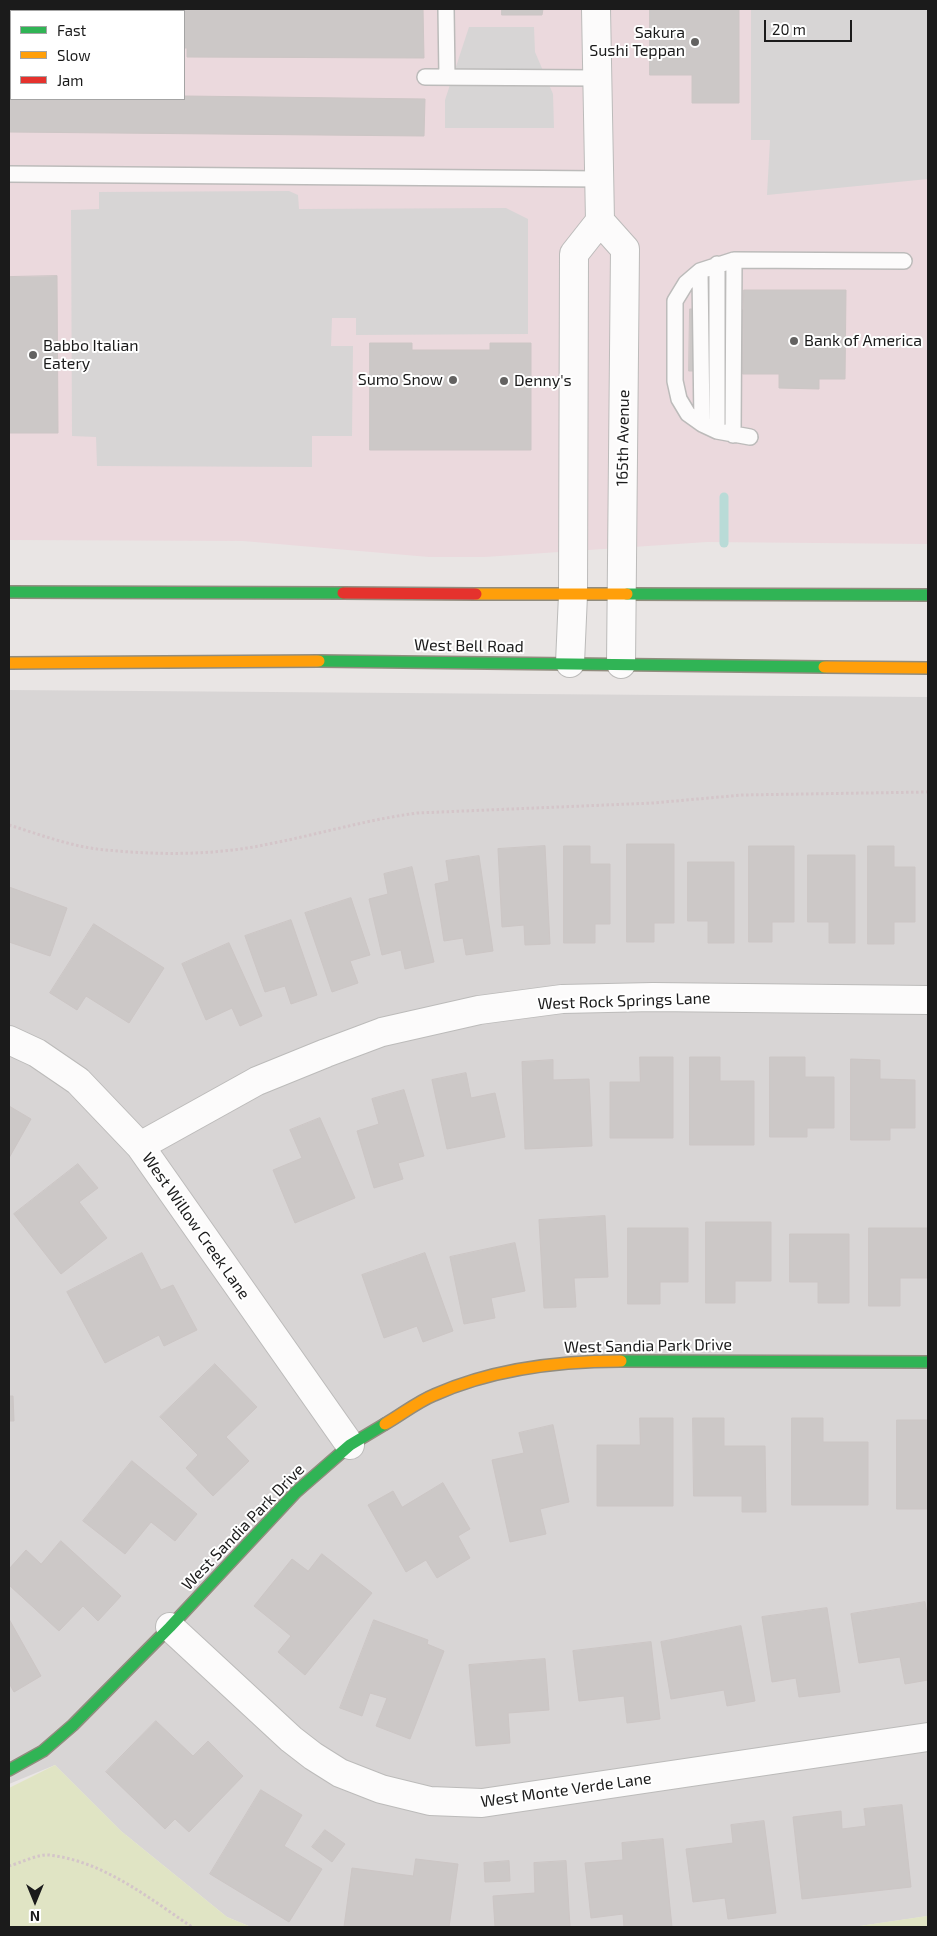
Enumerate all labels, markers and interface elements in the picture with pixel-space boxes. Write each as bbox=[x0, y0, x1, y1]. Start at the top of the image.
legend bbox=[10, 10, 185, 100]
scale bar bbox=[767, 10, 854, 42]
text: 20 m bbox=[772, 20, 806, 38]
text: Fast bbox=[57, 21, 86, 39]
place label: Sakura Sushi Teppan bbox=[589, 23, 685, 61]
marker: Sakura Sushi Teppan bbox=[689, 36, 701, 48]
text: Slow bbox=[57, 46, 91, 64]
text: Jam bbox=[57, 71, 83, 89]
place label: Bank of America bbox=[804, 331, 922, 351]
marker: Bank of America bbox=[788, 335, 800, 347]
place label: Babbo Italian Eatery bbox=[43, 336, 138, 374]
marker: Babbo Italian Eatery bbox=[27, 349, 39, 361]
place label: Sumo Snow bbox=[358, 370, 443, 390]
place label: Denny's bbox=[514, 371, 572, 391]
marker: Sumo Snow bbox=[447, 374, 459, 386]
marker: Denny's bbox=[498, 375, 510, 387]
street label: 165th Avenue bbox=[613, 390, 633, 486]
street label: West Bell Road bbox=[414, 635, 524, 657]
street label: West Rock Springs Lane bbox=[537, 988, 711, 1014]
street label: West Willow Creek Lane bbox=[138, 1149, 254, 1303]
street label: West Sandia Park Drive bbox=[564, 1335, 732, 1357]
street label: West Sandia Park Drive bbox=[178, 1460, 308, 1594]
street label: West Monte Verde Lane bbox=[479, 1769, 653, 1811]
north arrow bbox=[10, 1876, 60, 1926]
text: N bbox=[30, 1908, 40, 1925]

